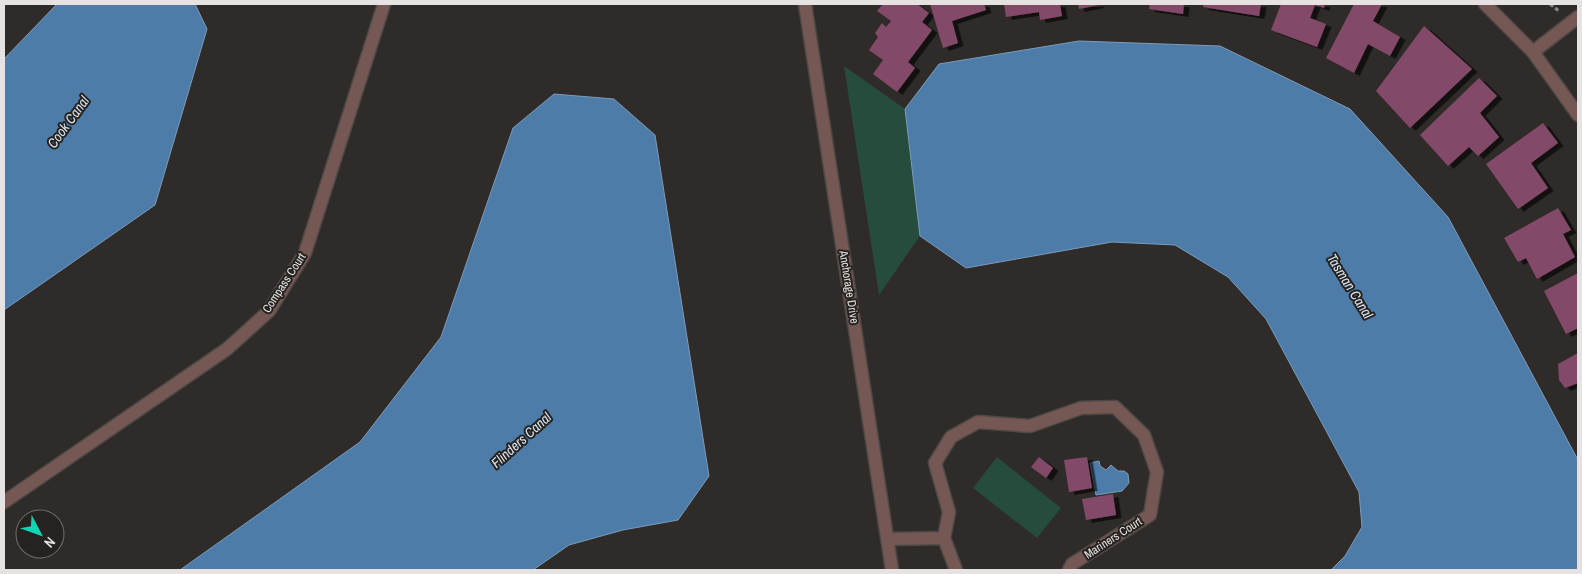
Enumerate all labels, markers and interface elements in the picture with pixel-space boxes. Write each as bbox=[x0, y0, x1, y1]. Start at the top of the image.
water label: Cook Canal bbox=[43, 92, 93, 152]
street label: Anchorage Drive bbox=[835, 248, 863, 325]
street label: Compass Court bbox=[259, 250, 309, 316]
water label: Tasman Canal bbox=[1323, 250, 1377, 322]
water label: Flinders Canal bbox=[487, 408, 555, 472]
north arrow bbox=[15, 509, 65, 559]
street label: Mariners Court bbox=[1081, 513, 1145, 563]
text: N bbox=[40, 533, 59, 552]

